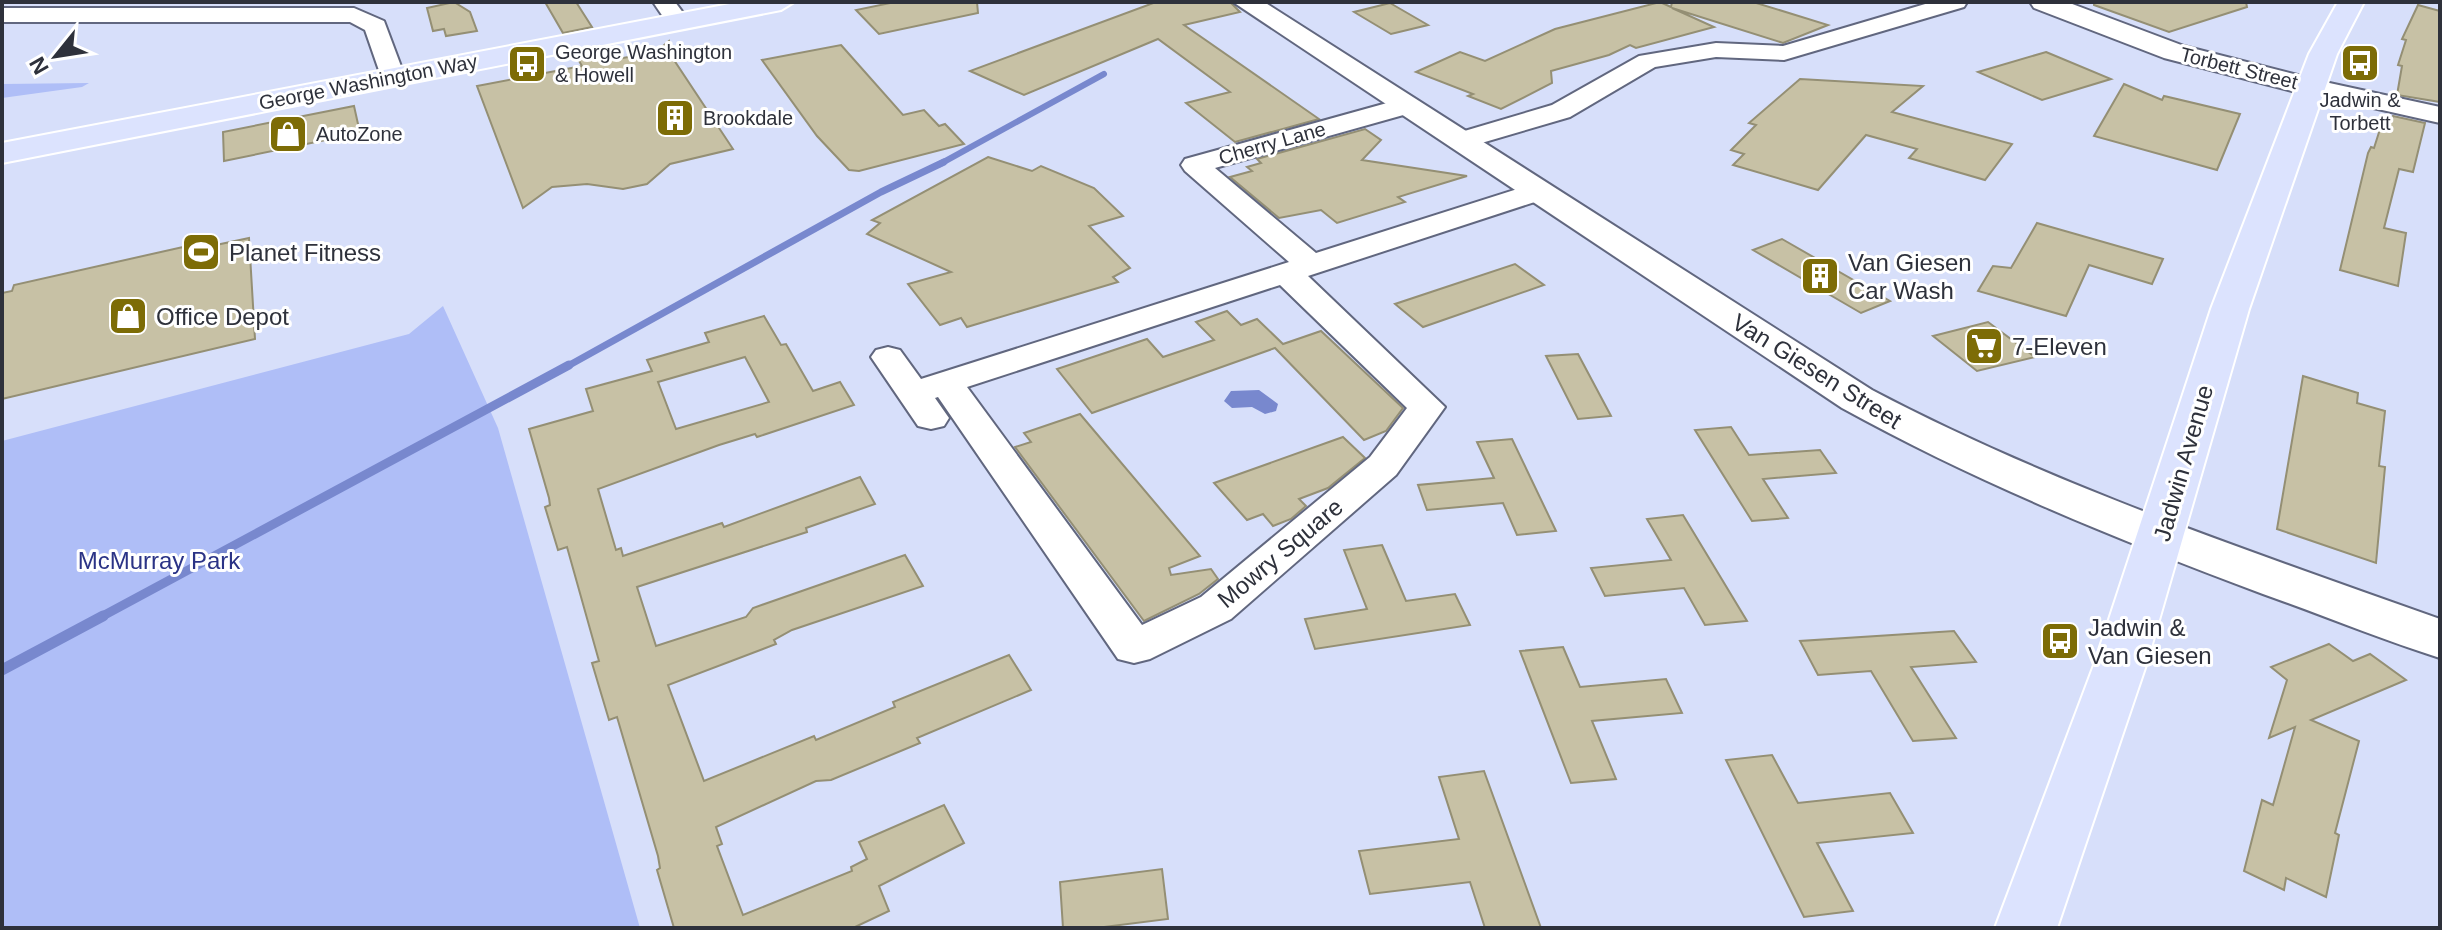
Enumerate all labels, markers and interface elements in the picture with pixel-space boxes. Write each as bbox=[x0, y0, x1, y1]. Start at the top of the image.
north arrow bbox=[16, 16, 96, 96]
place label: George Washington & Howell bbox=[555, 41, 732, 86]
bus stop icon: Jadwin & Torbett bbox=[2339, 42, 2381, 84]
bus stop icon: George Washington & Howell bbox=[506, 43, 548, 85]
street label: Torbett Street bbox=[2178, 43, 2300, 93]
street label: George Washington Way bbox=[257, 50, 479, 114]
text: N bbox=[24, 53, 54, 79]
place label: Jadwin & Torbett bbox=[2319, 89, 2401, 134]
building icon: Brookdale bbox=[654, 97, 696, 139]
place label: Brookdale bbox=[703, 107, 793, 129]
shop icon: AutoZone bbox=[267, 113, 309, 155]
street label: Cherry Lane bbox=[1216, 117, 1328, 169]
place label: AutoZone bbox=[316, 123, 403, 145]
sports icon: Planet Fitness bbox=[180, 231, 222, 273]
place label: Planet Fitness bbox=[229, 239, 381, 266]
place label: Van Giesen Car Wash bbox=[1848, 249, 1972, 304]
building icon: Van Giesen Car Wash bbox=[1799, 255, 1841, 297]
shop icon: Office Depot bbox=[107, 295, 149, 337]
place label: Office Depot bbox=[156, 303, 289, 330]
street label: Van Giesen Street bbox=[1727, 308, 1907, 434]
supermarket icon: 7-Eleven bbox=[1963, 325, 2005, 367]
place label: 7-Eleven bbox=[2012, 333, 2107, 360]
street label: Jadwin Avenue bbox=[2148, 382, 2218, 544]
street label: Mowry Square bbox=[1212, 493, 1348, 613]
park label: McMurray Park bbox=[78, 547, 241, 574]
place label: Jadwin & Van Giesen bbox=[2088, 614, 2212, 669]
bus stop icon: Jadwin & Van Giesen bbox=[2039, 620, 2081, 662]

